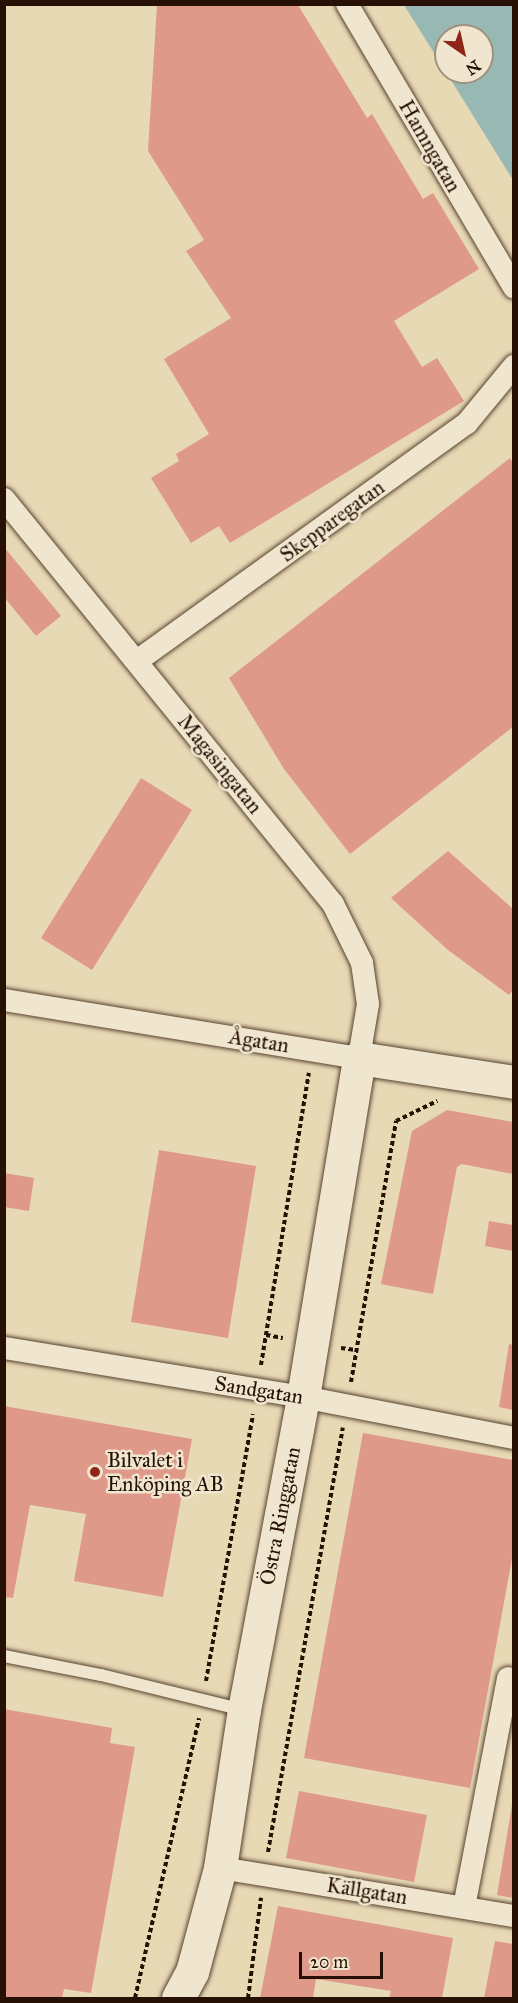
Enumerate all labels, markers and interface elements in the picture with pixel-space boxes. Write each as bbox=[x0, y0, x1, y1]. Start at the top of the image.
north arrow bbox=[434, 24, 494, 84]
text: N bbox=[462, 56, 484, 79]
street label: Hamngatan bbox=[393, 95, 467, 197]
street label: Skepparegatan bbox=[275, 475, 389, 567]
street label: Magasingatan bbox=[172, 709, 268, 819]
street label: Ågatan bbox=[227, 1024, 291, 1058]
street label: Sandgatan bbox=[213, 1371, 305, 1409]
street label: Östra Ringgatan bbox=[254, 1445, 306, 1587]
place label: Bilvalet i Enköping AB bbox=[107, 1447, 224, 1497]
marker: Bilvalet i Enköping AB bbox=[88, 1465, 102, 1479]
street label: Källgatan bbox=[325, 1872, 409, 1910]
scale bar bbox=[302, 1940, 386, 1978]
text: 20 m bbox=[310, 1951, 348, 1973]

